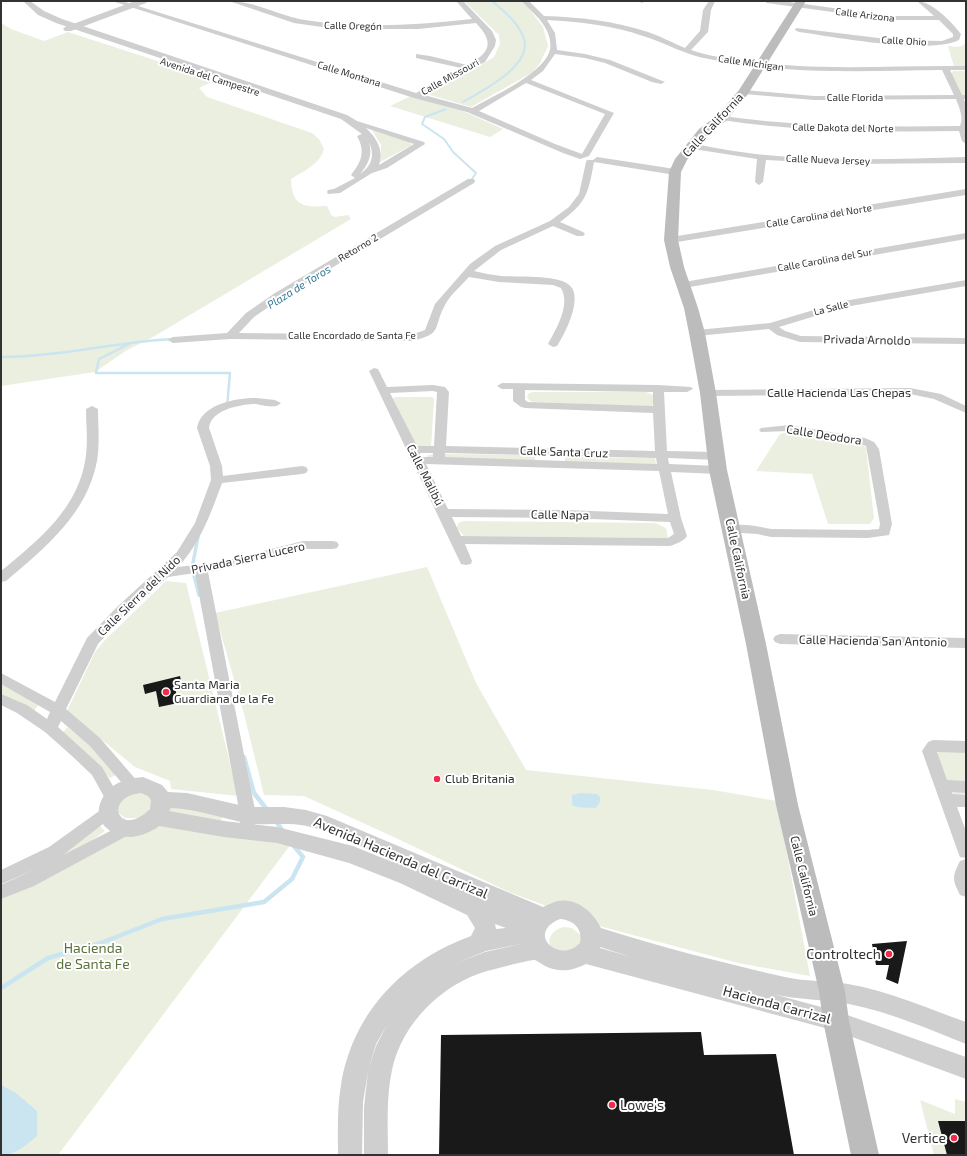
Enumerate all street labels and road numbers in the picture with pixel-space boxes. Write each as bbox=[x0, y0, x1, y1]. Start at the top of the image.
street label: Calle Arizona bbox=[835, 5, 895, 25]
street label: Calle Oregón bbox=[324, 19, 382, 33]
street label: Calle Ohio bbox=[881, 34, 927, 48]
street label: Calle Míchigan bbox=[717, 52, 785, 74]
street label: Avenida del Campestre bbox=[159, 55, 261, 99]
street label: Calle Missouri bbox=[419, 56, 481, 98]
street label: Calle Montana bbox=[316, 59, 382, 89]
street label: Calle California bbox=[680, 90, 746, 160]
street label: Calle Florida bbox=[827, 92, 883, 104]
street label: Calle Dakota del Norte bbox=[792, 121, 894, 135]
street label: Calle Nueva Jersey bbox=[786, 153, 870, 167]
street label: Calle Carolina del Norte bbox=[765, 202, 873, 230]
street label: Retorno 2 bbox=[336, 231, 380, 265]
street label: Calle Carolina del Sur bbox=[777, 246, 873, 274]
street label: La Salle bbox=[812, 298, 850, 318]
street label: Calle Encordado de Santa Fe bbox=[288, 330, 416, 342]
street label: Privada Arnoldo bbox=[823, 332, 911, 348]
street label: Calle Hacienda Las Chepas bbox=[767, 386, 911, 400]
street label: Calle Deodora bbox=[785, 422, 863, 448]
street label: Calle Malibú bbox=[403, 442, 447, 508]
street label: Calle Santa Cruz bbox=[520, 443, 608, 461]
street label: Calle Napa bbox=[531, 507, 589, 523]
street label: Calle California bbox=[722, 517, 754, 601]
street label: Privada Sierra Lucero bbox=[190, 539, 306, 577]
street label: Calle Sierra del Nido bbox=[95, 553, 183, 639]
street label: Calle Hacienda San Antonio bbox=[799, 633, 947, 649]
street label: Avenida Hacienda del Carrizal bbox=[311, 814, 491, 902]
street label: Calle California bbox=[787, 834, 821, 918]
street label: Hacienda Carrizal bbox=[721, 982, 833, 1028]

